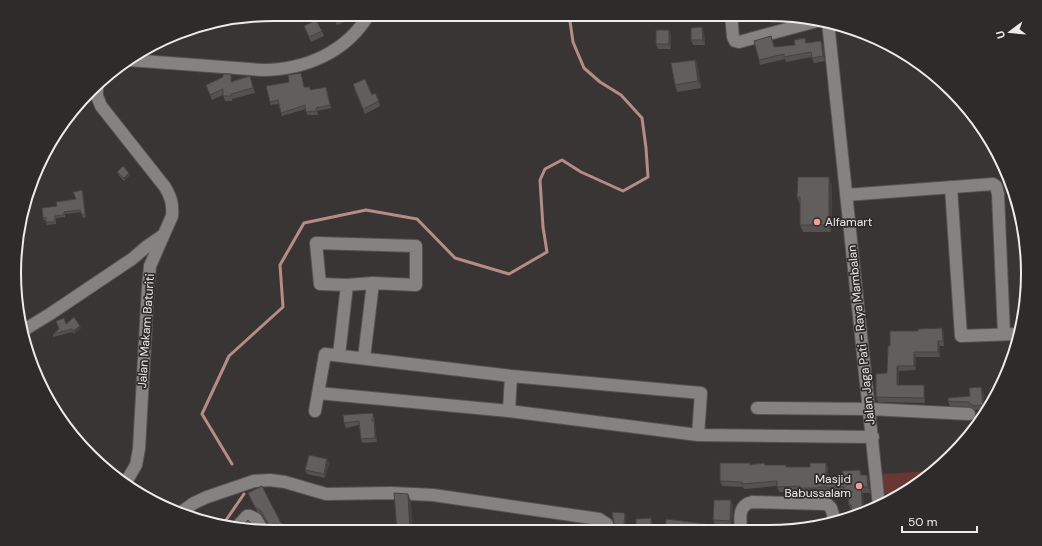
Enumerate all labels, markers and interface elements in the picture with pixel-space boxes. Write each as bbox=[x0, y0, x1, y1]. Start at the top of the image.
north arrow bbox=[990, 12, 1030, 52]
text: U bbox=[993, 29, 1008, 40]
place label: Alfamart bbox=[825, 214, 873, 230]
marker: Alfamart bbox=[812, 217, 822, 227]
street label: Jalan Jaga Pati - Raya Mambalan bbox=[844, 244, 878, 426]
street label: Jalan Makam Baturiti bbox=[134, 273, 158, 389]
place label: Masjid Babussalam bbox=[784, 471, 851, 501]
marker: Masjid Babussalam bbox=[854, 481, 864, 491]
scale bar bbox=[902, 508, 977, 534]
text: 50 m bbox=[908, 514, 937, 530]

